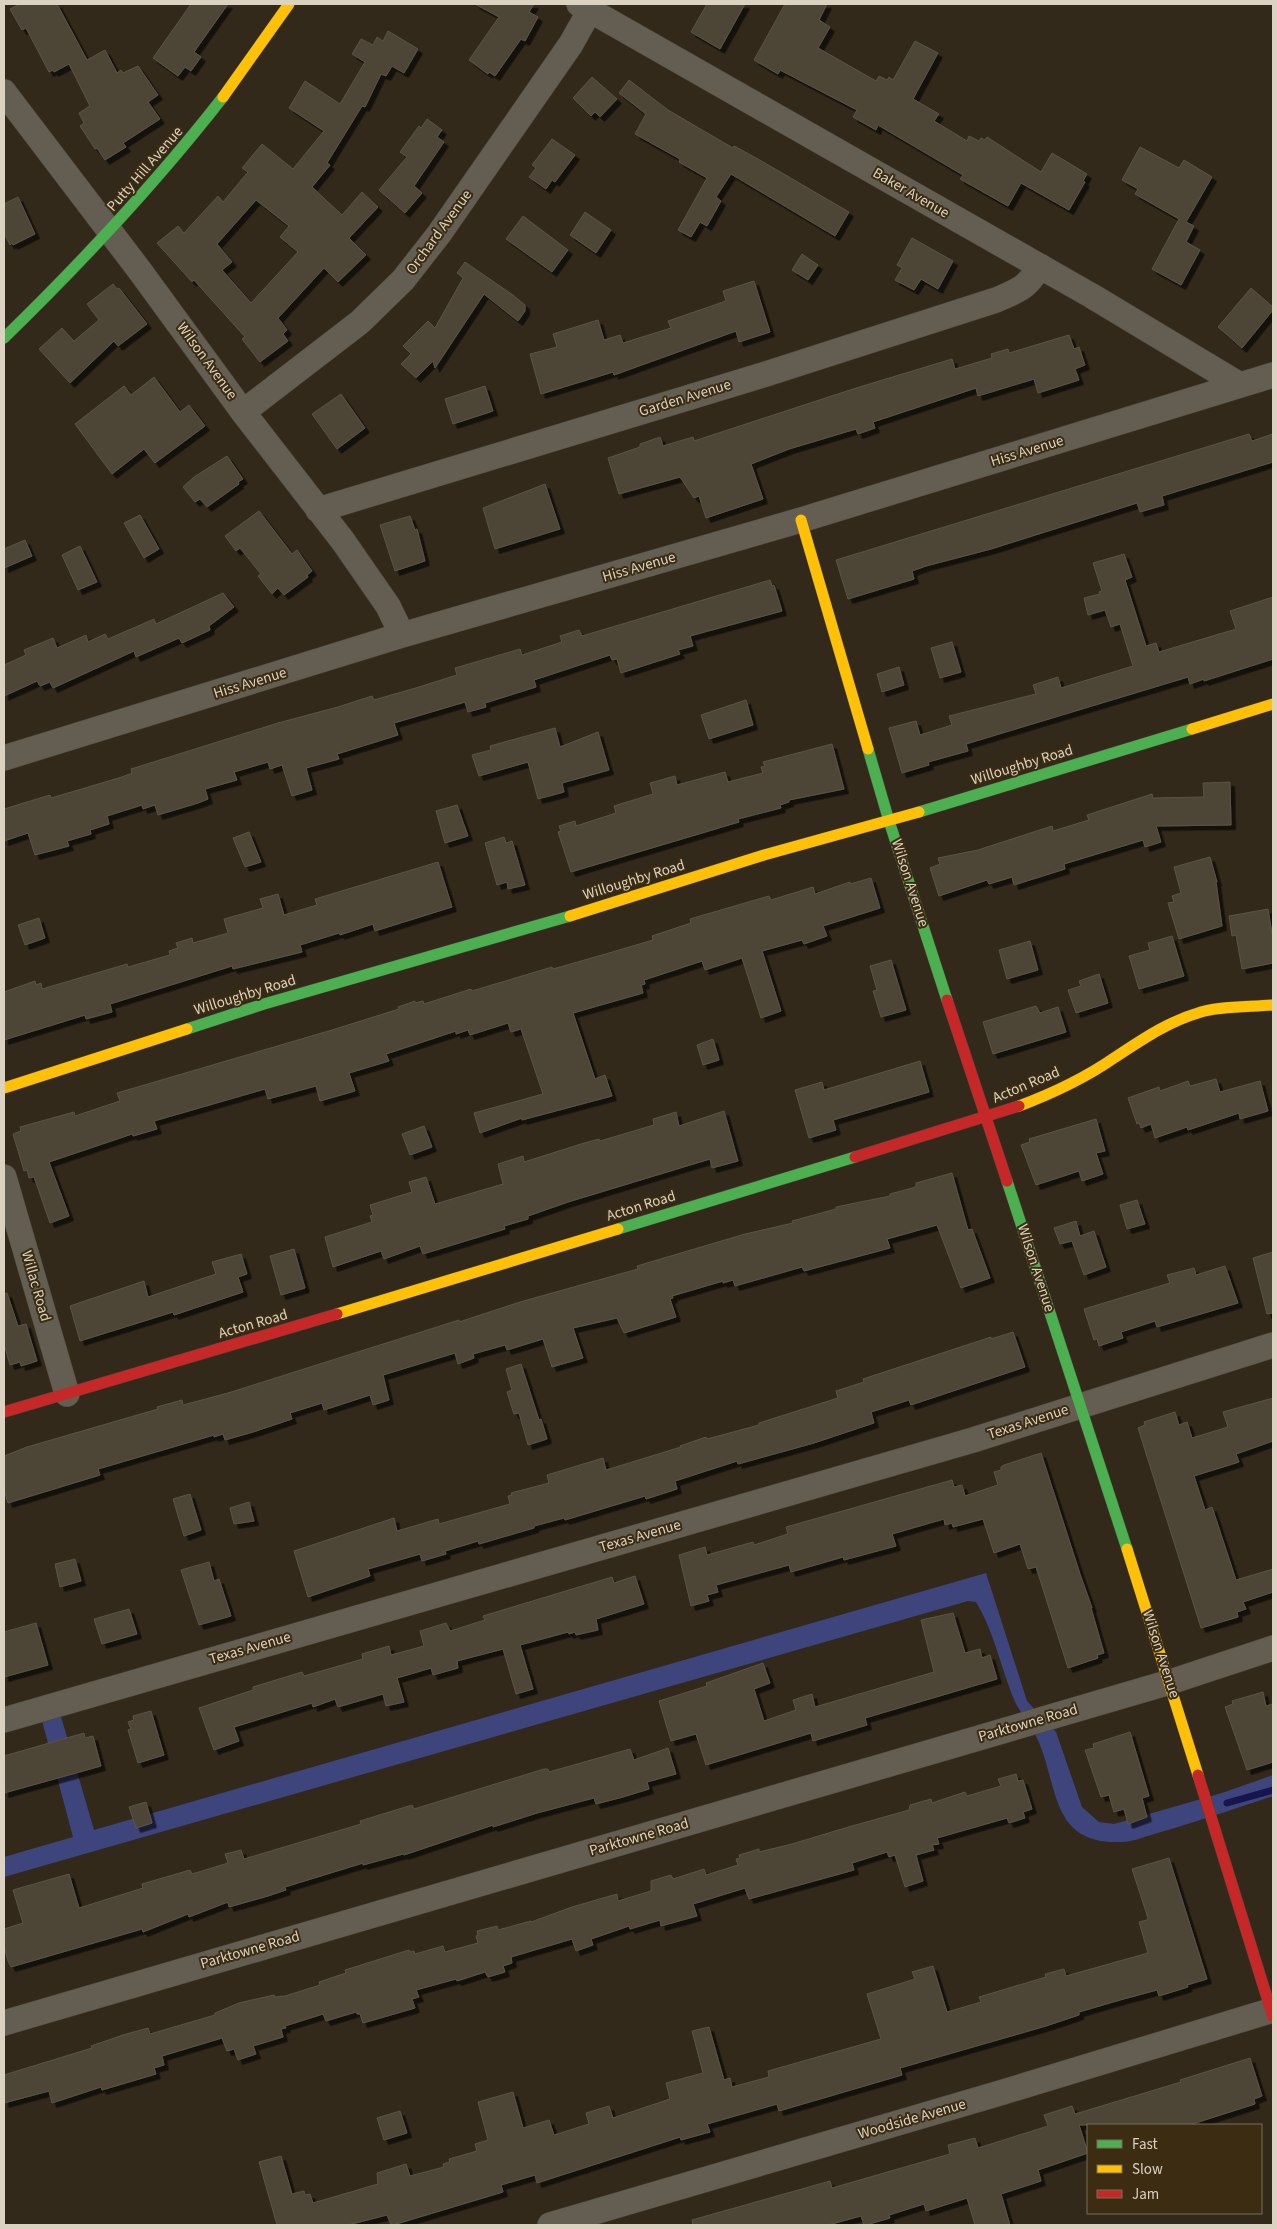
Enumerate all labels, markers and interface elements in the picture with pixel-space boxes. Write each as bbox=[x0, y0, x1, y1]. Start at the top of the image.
street label: Putty Hill Avenue bbox=[102, 122, 188, 216]
street label: Baker Avenue bbox=[869, 163, 953, 223]
street label: Orchard Avenue bbox=[401, 185, 477, 279]
street label: Wilson Avenue bbox=[172, 318, 242, 404]
street label: Garden Avenue bbox=[636, 374, 734, 422]
street label: Hiss Avenue bbox=[988, 430, 1066, 472]
street label: Hiss Avenue bbox=[600, 547, 678, 587]
street label: Hiss Avenue bbox=[211, 662, 289, 704]
street label: Willoughby Road bbox=[968, 740, 1076, 790]
street label: Wilson Avenue bbox=[886, 836, 934, 930]
street label: Willoughby Road bbox=[580, 855, 688, 905]
street label: Willoughby Road bbox=[191, 970, 299, 1020]
street label: Acton Road bbox=[989, 1061, 1063, 1109]
street label: Acton Road bbox=[604, 1186, 678, 1226]
street label: Wilson Avenue bbox=[1012, 1221, 1060, 1315]
street label: Willac Road bbox=[16, 1248, 56, 1324]
street label: Acton Road bbox=[216, 1304, 290, 1344]
street label: Texas Avenue bbox=[985, 1399, 1071, 1445]
street label: Texas Avenue bbox=[597, 1514, 683, 1558]
street label: Wilson Avenue bbox=[1137, 1607, 1185, 1701]
street label: Texas Avenue bbox=[207, 1626, 293, 1670]
street label: Parktowne Road bbox=[976, 1699, 1080, 1747]
street label: Parktowne Road bbox=[587, 1813, 691, 1861]
street label: Parktowne Road bbox=[198, 1926, 302, 1974]
street label: Woodside Avenue bbox=[856, 2094, 968, 2144]
legend bbox=[1087, 2124, 1262, 2214]
text: Fast bbox=[1132, 2134, 1158, 2155]
text: Slow bbox=[1132, 2159, 1163, 2180]
text: Jam bbox=[1132, 2184, 1159, 2205]

